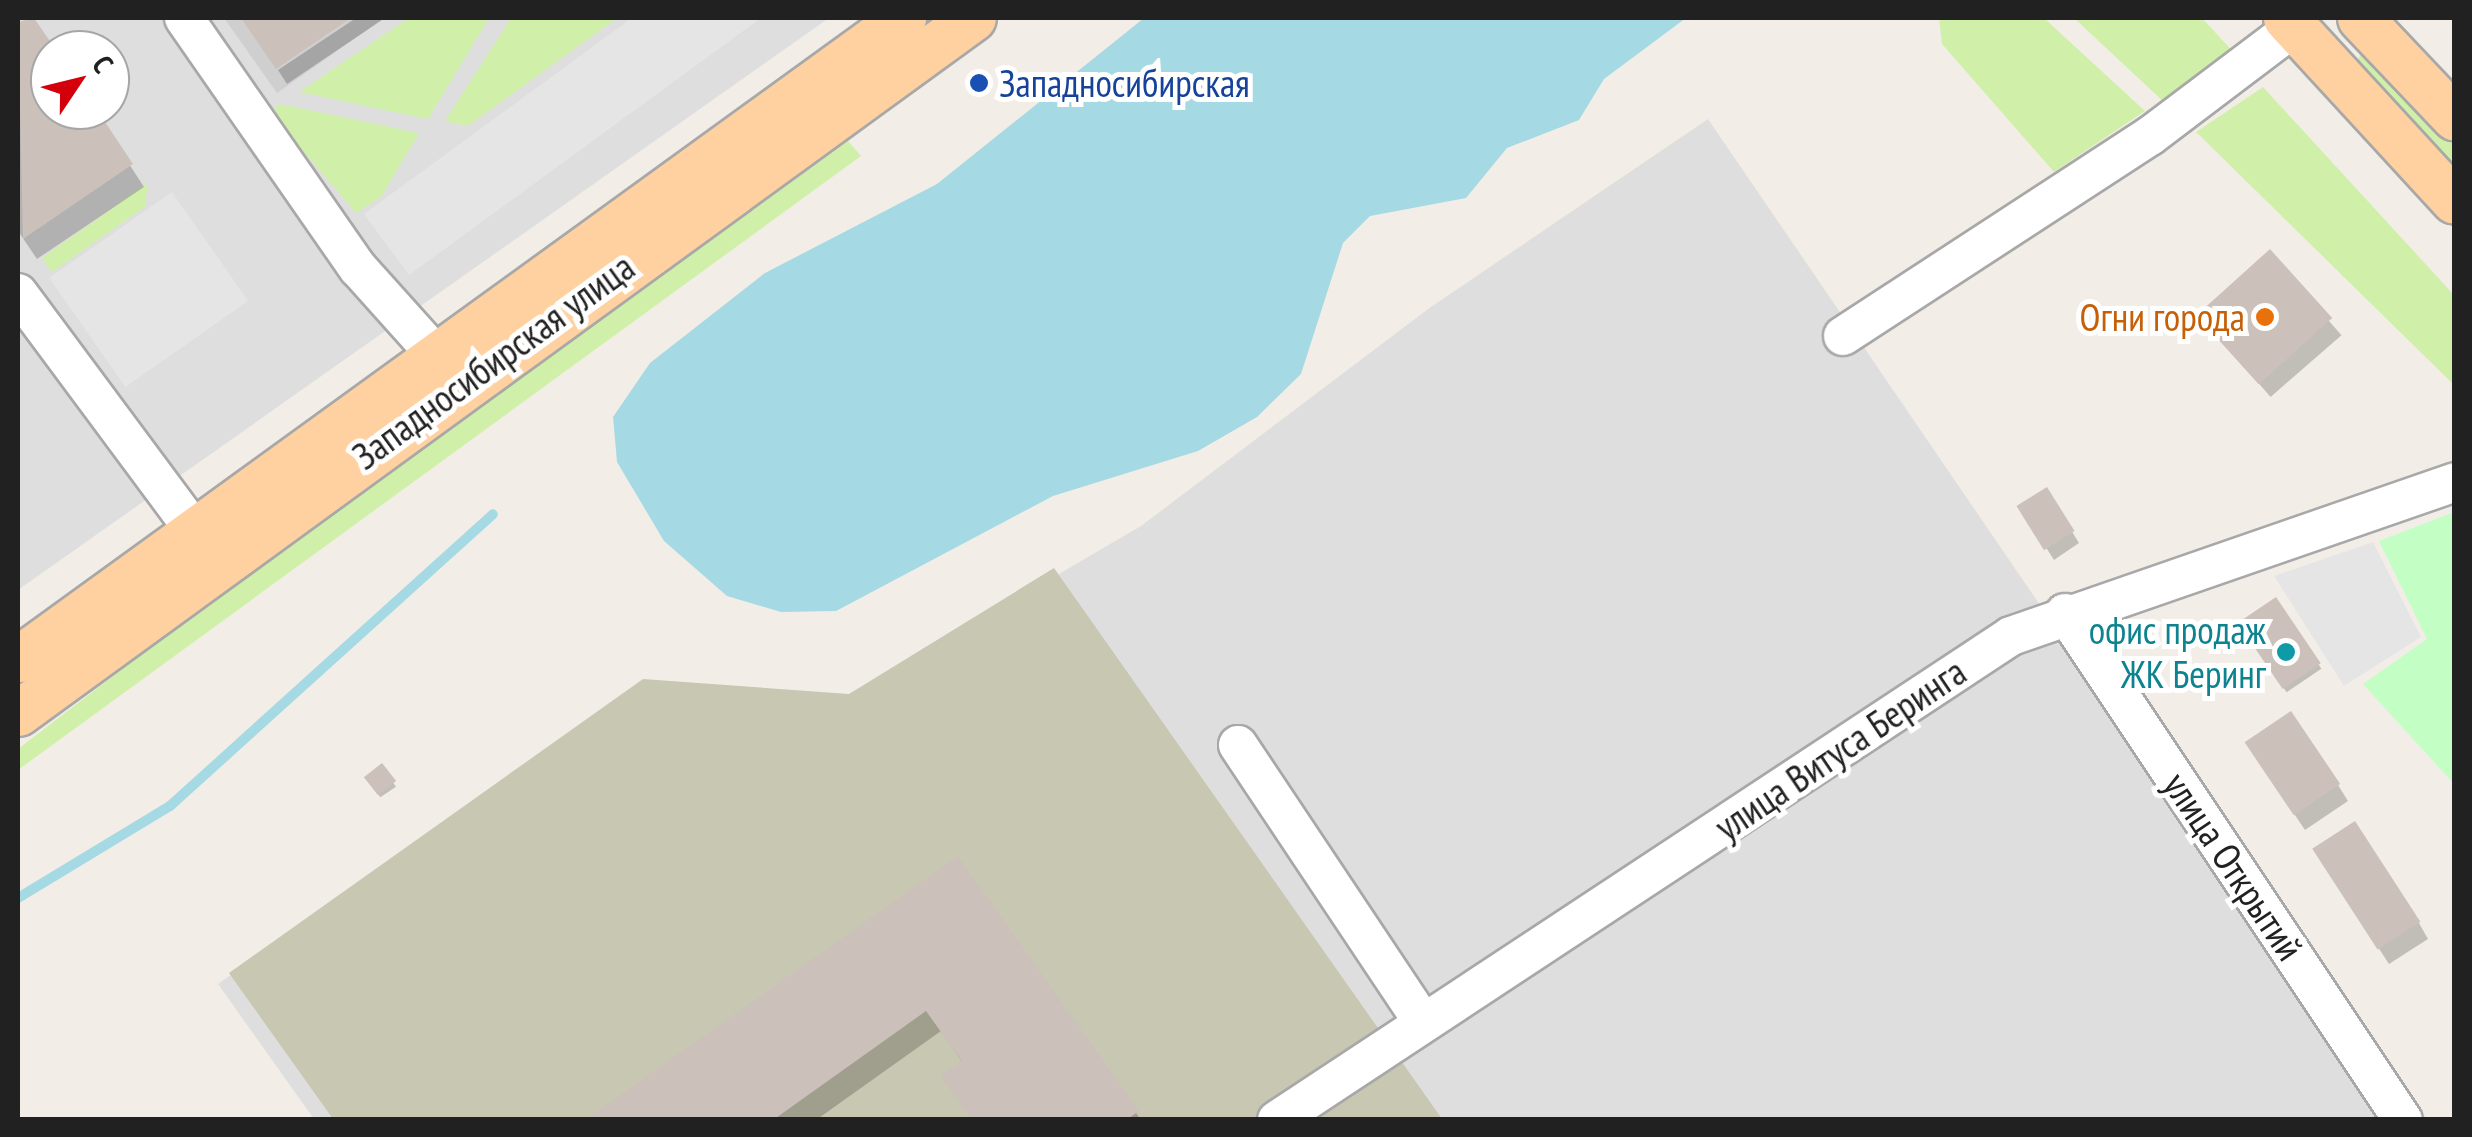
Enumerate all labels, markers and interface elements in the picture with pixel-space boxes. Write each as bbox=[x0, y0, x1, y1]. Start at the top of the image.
north arrow bbox=[30, 30, 130, 130]
text: С bbox=[85, 48, 122, 79]
place label: Западносибирская bbox=[999, 60, 1250, 106]
marker: Западносибирская bbox=[968, 72, 990, 94]
street label: Западносибирская улица bbox=[343, 244, 643, 478]
place label: Огни города bbox=[2080, 294, 2245, 340]
marker: Огни города bbox=[2254, 306, 2276, 328]
place label: офис продаж ЖК Беринг bbox=[2089, 607, 2266, 696]
marker: офис продаж ЖК Беринг bbox=[2275, 641, 2297, 663]
street label: улица Витуса Беринга bbox=[1706, 648, 1974, 850]
street label: улица Открытий bbox=[2155, 764, 2313, 968]

